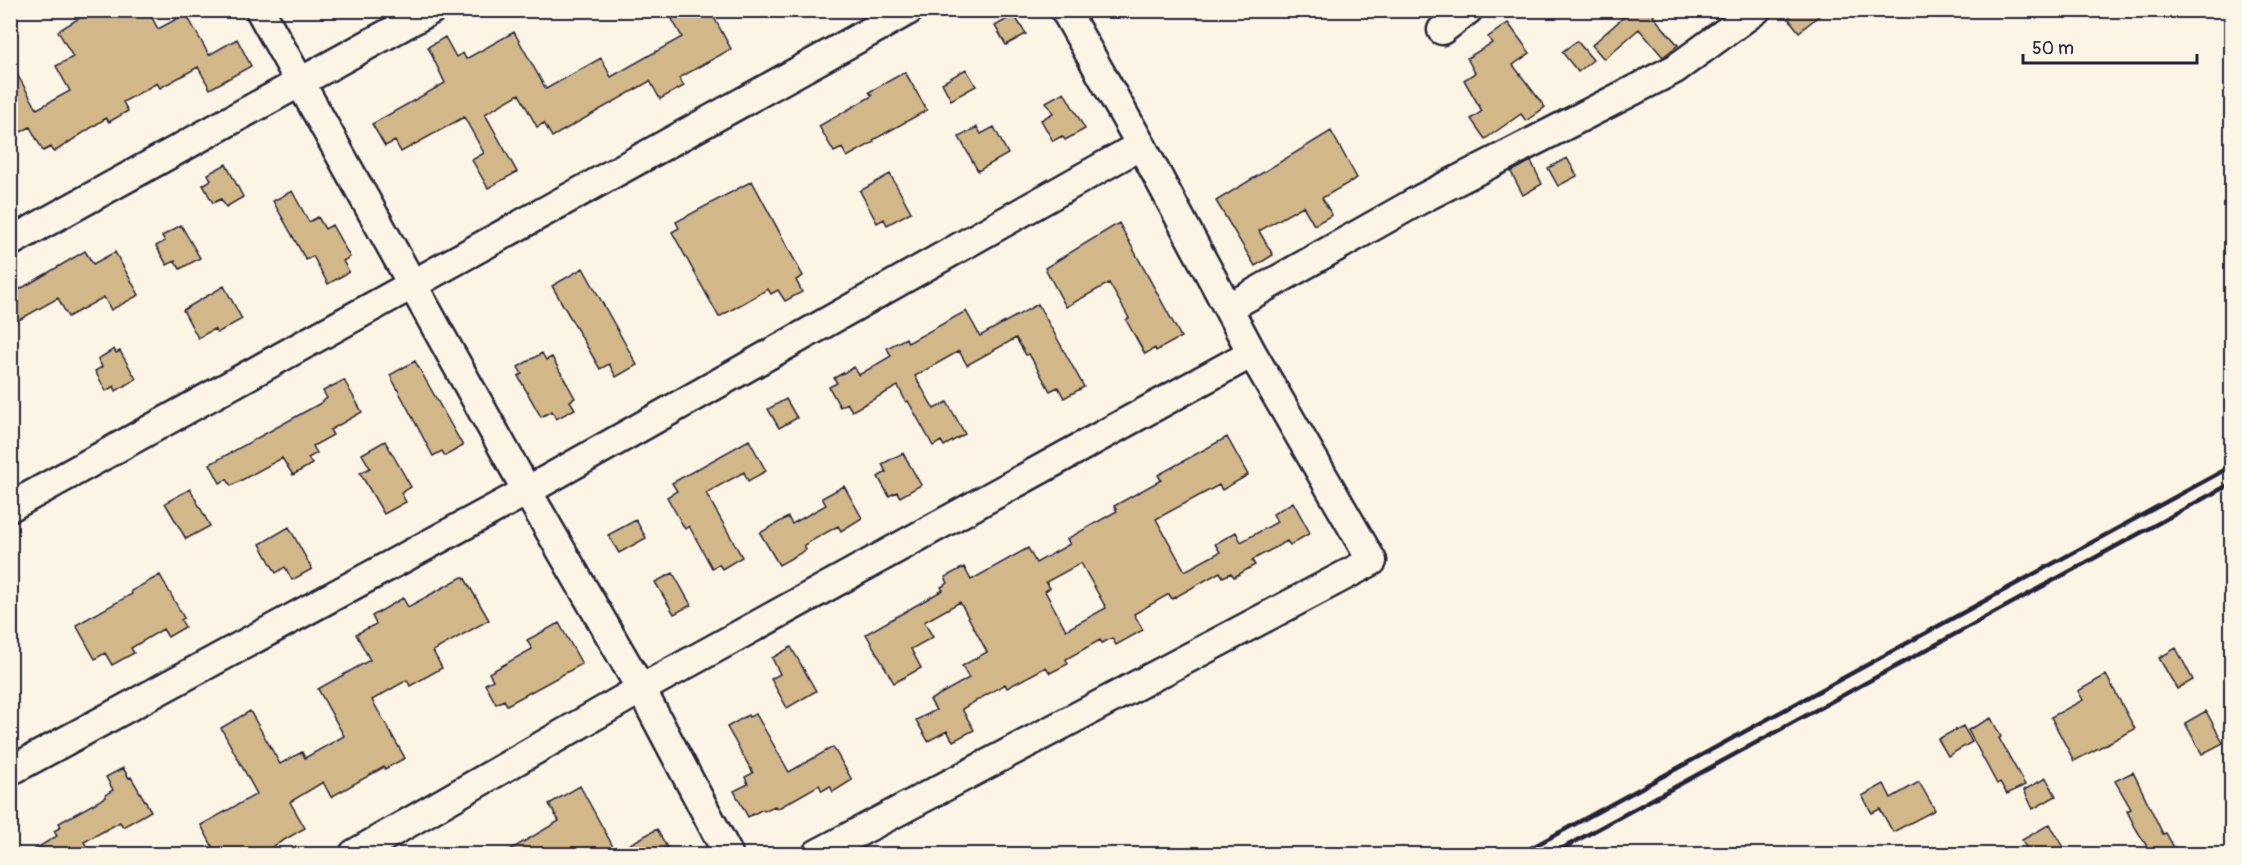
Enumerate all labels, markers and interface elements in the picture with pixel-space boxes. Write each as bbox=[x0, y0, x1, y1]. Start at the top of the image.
scale bar bbox=[2023, 27, 2197, 65]
text: 50 m bbox=[2032, 37, 2074, 60]

